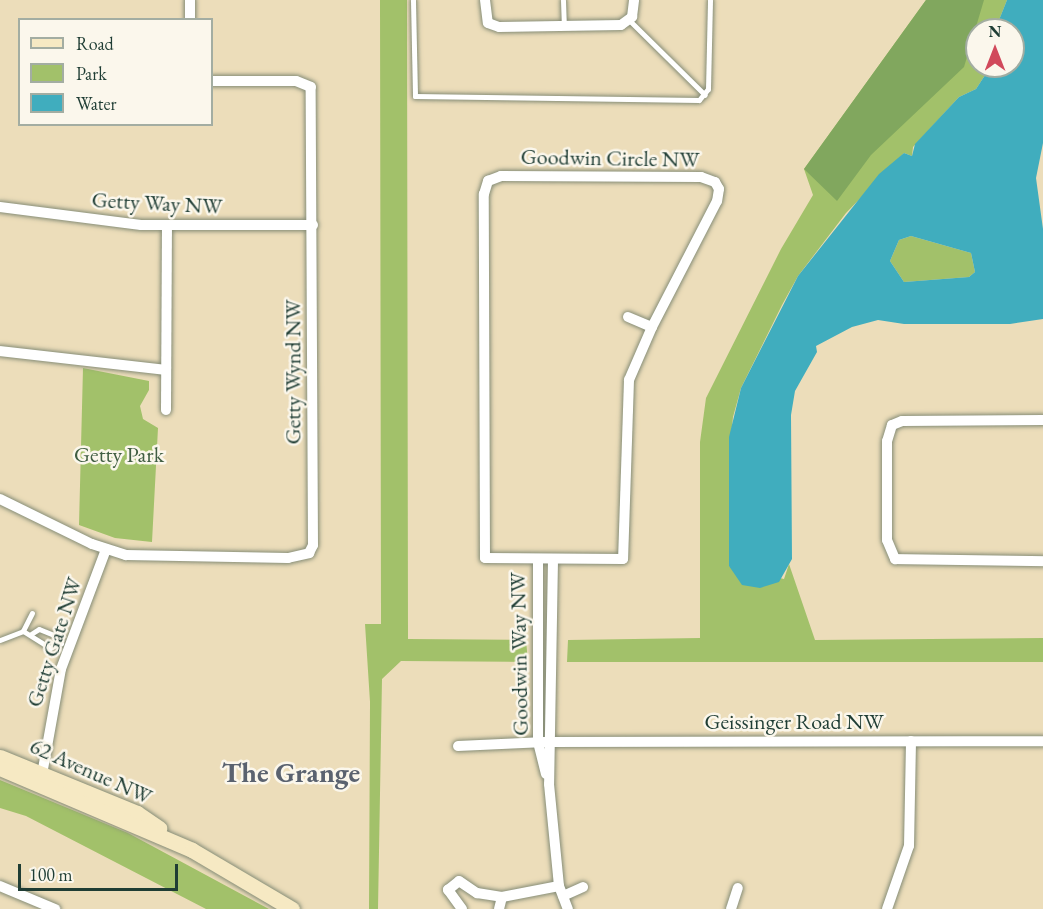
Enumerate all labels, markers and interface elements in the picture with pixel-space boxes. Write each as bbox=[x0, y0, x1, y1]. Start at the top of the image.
legend bbox=[18, 18, 213, 126]
north arrow bbox=[965, 18, 1025, 78]
text: N bbox=[989, 21, 1001, 42]
text: Road bbox=[76, 32, 114, 55]
text: Park bbox=[76, 62, 107, 85]
text: Water bbox=[76, 92, 117, 115]
street label: Goodwin Circle NW bbox=[520, 143, 700, 173]
street label: Getty Way NW bbox=[91, 186, 223, 220]
street label: Getty Wynd NW bbox=[280, 300, 306, 444]
park label: Getty Park bbox=[74, 442, 164, 468]
street label: Goodwin Way NW bbox=[504, 572, 534, 736]
street label: Getty Gate NW bbox=[21, 574, 87, 710]
street label: Geissinger Road NW bbox=[704, 709, 884, 735]
street label: 62 Avenue NW bbox=[26, 732, 156, 810]
district label: The Grange bbox=[222, 755, 360, 789]
scale bar bbox=[21, 852, 182, 890]
text: 100 m bbox=[29, 863, 73, 886]

